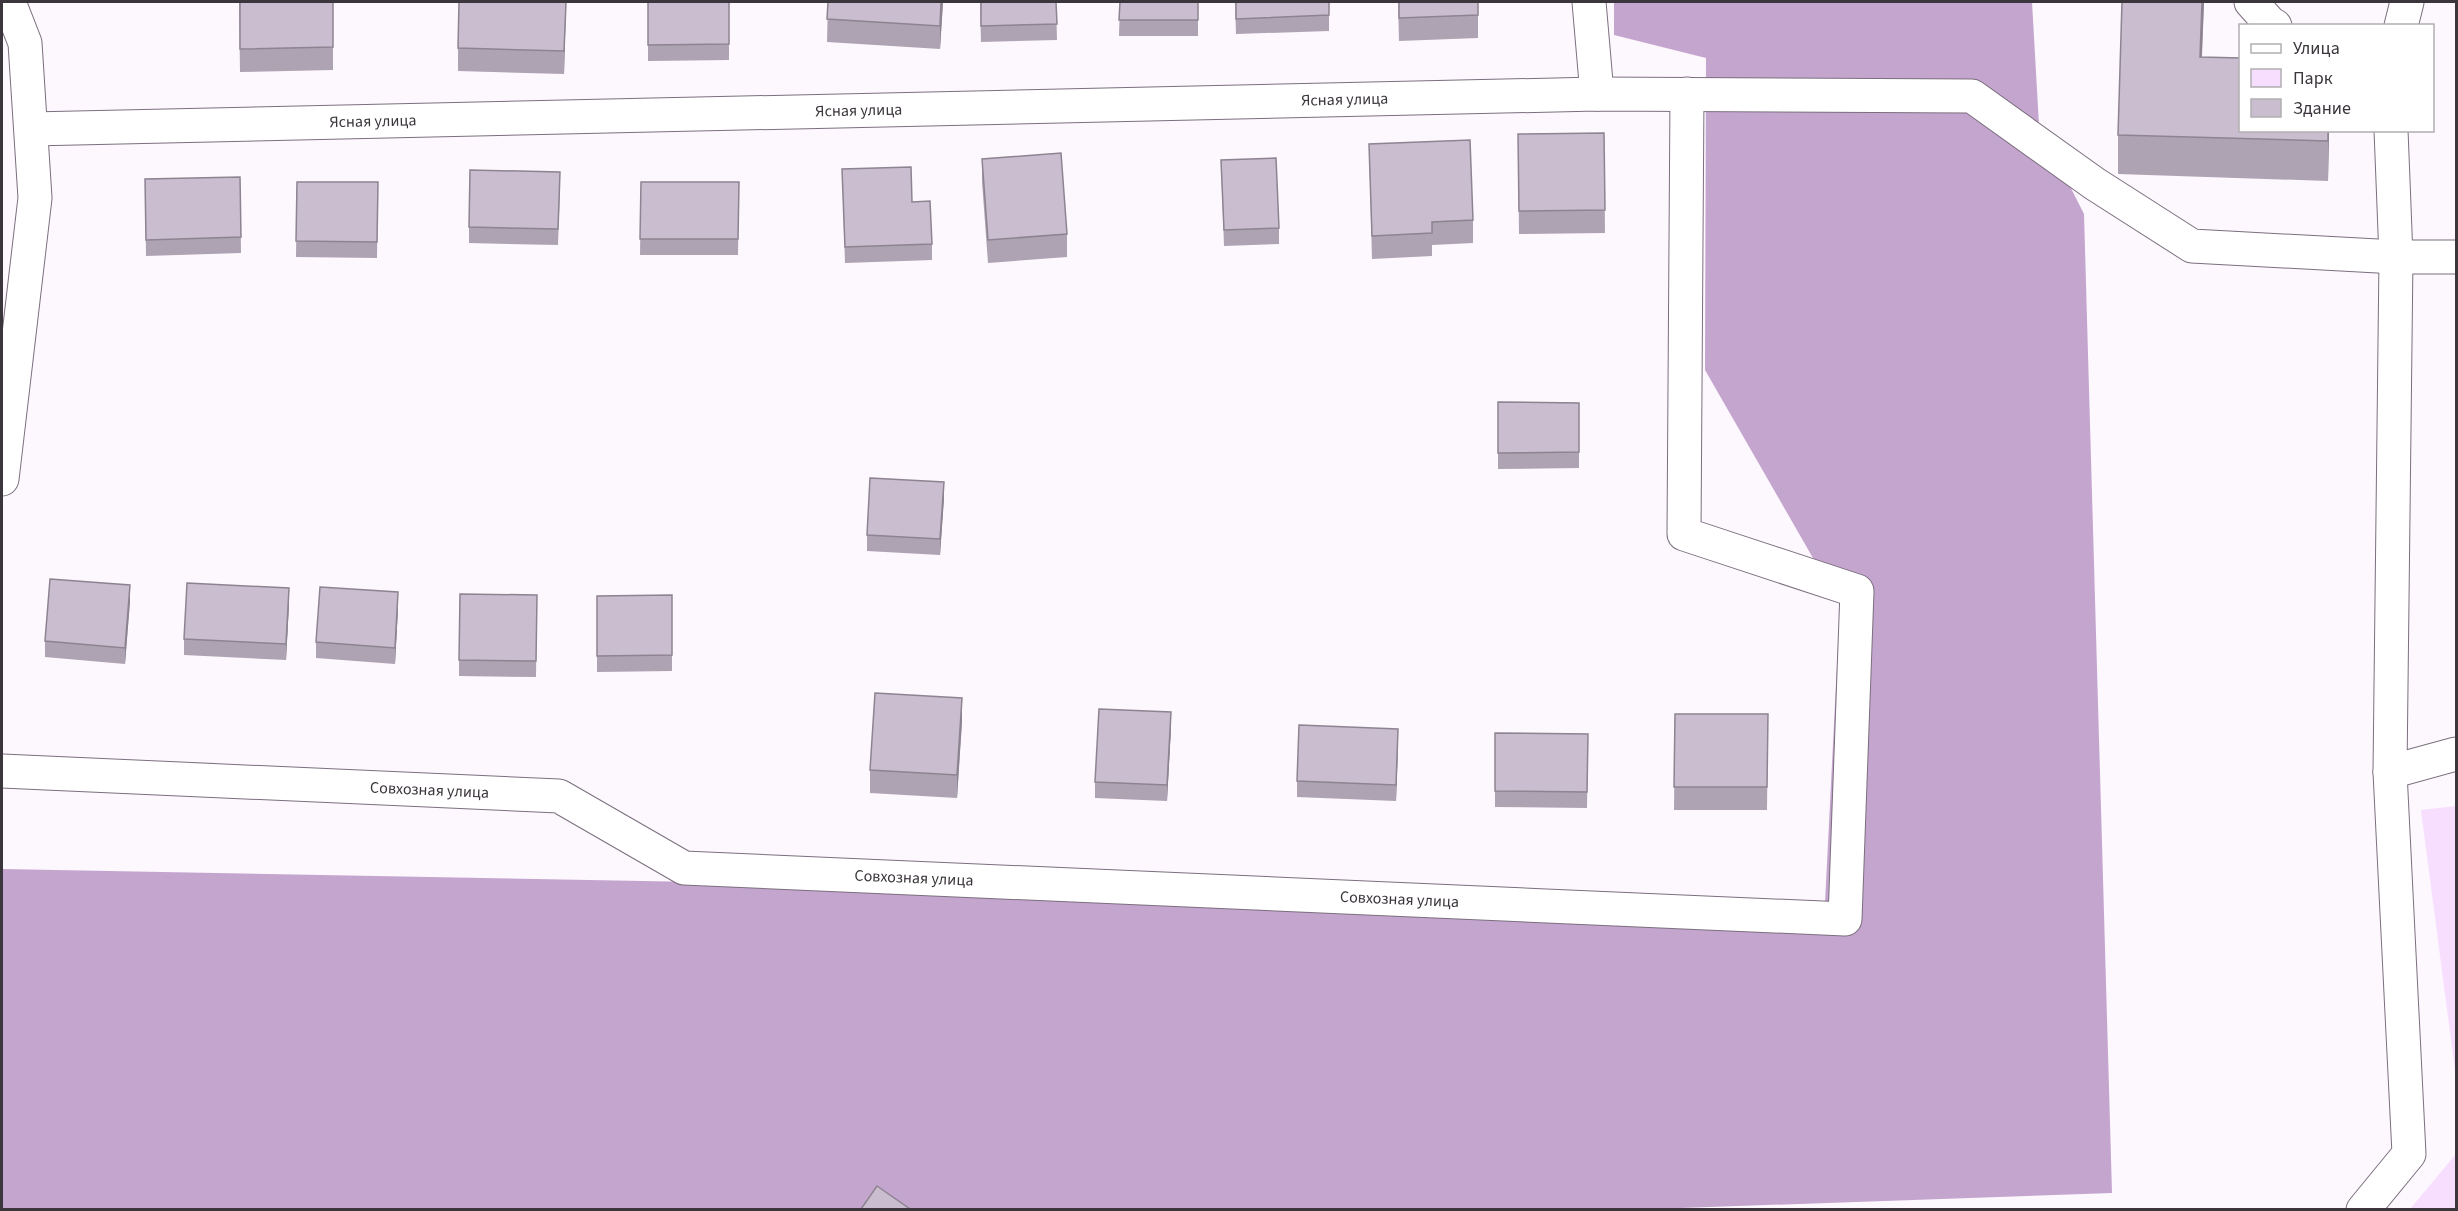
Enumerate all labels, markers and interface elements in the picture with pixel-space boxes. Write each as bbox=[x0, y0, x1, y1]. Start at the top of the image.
legend bbox=[2239, 24, 2434, 132]
text: Улица bbox=[2293, 36, 2340, 61]
text: Парк bbox=[2293, 66, 2333, 91]
street label: Ясная улица bbox=[1301, 88, 1388, 112]
text: Здание bbox=[2293, 96, 2351, 121]
street label: Ясная улица bbox=[815, 99, 903, 122]
street label: Ясная улица bbox=[329, 109, 417, 133]
street label: Совхозная улица bbox=[370, 777, 490, 804]
street label: Совхозная улица bbox=[854, 865, 974, 892]
street label: Совхозная улица bbox=[1340, 886, 1459, 913]

